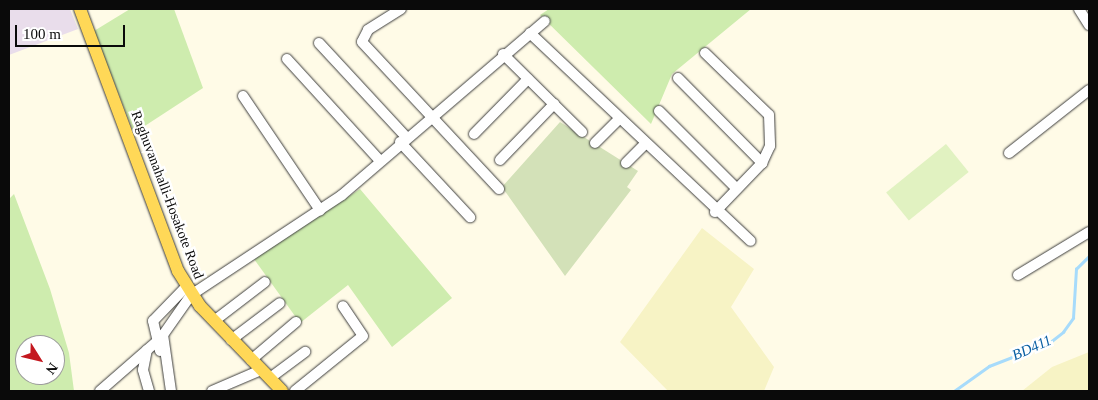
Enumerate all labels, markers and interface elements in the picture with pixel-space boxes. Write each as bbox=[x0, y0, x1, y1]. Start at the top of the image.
scale bar bbox=[18, 15, 128, 47]
text: 100 m bbox=[23, 26, 61, 42]
street label: Raghuvanahalli-Hosakote Road bbox=[127, 109, 207, 281]
water label: BD411 bbox=[1009, 331, 1055, 365]
north arrow bbox=[15, 335, 65, 385]
text: N bbox=[43, 360, 61, 377]

